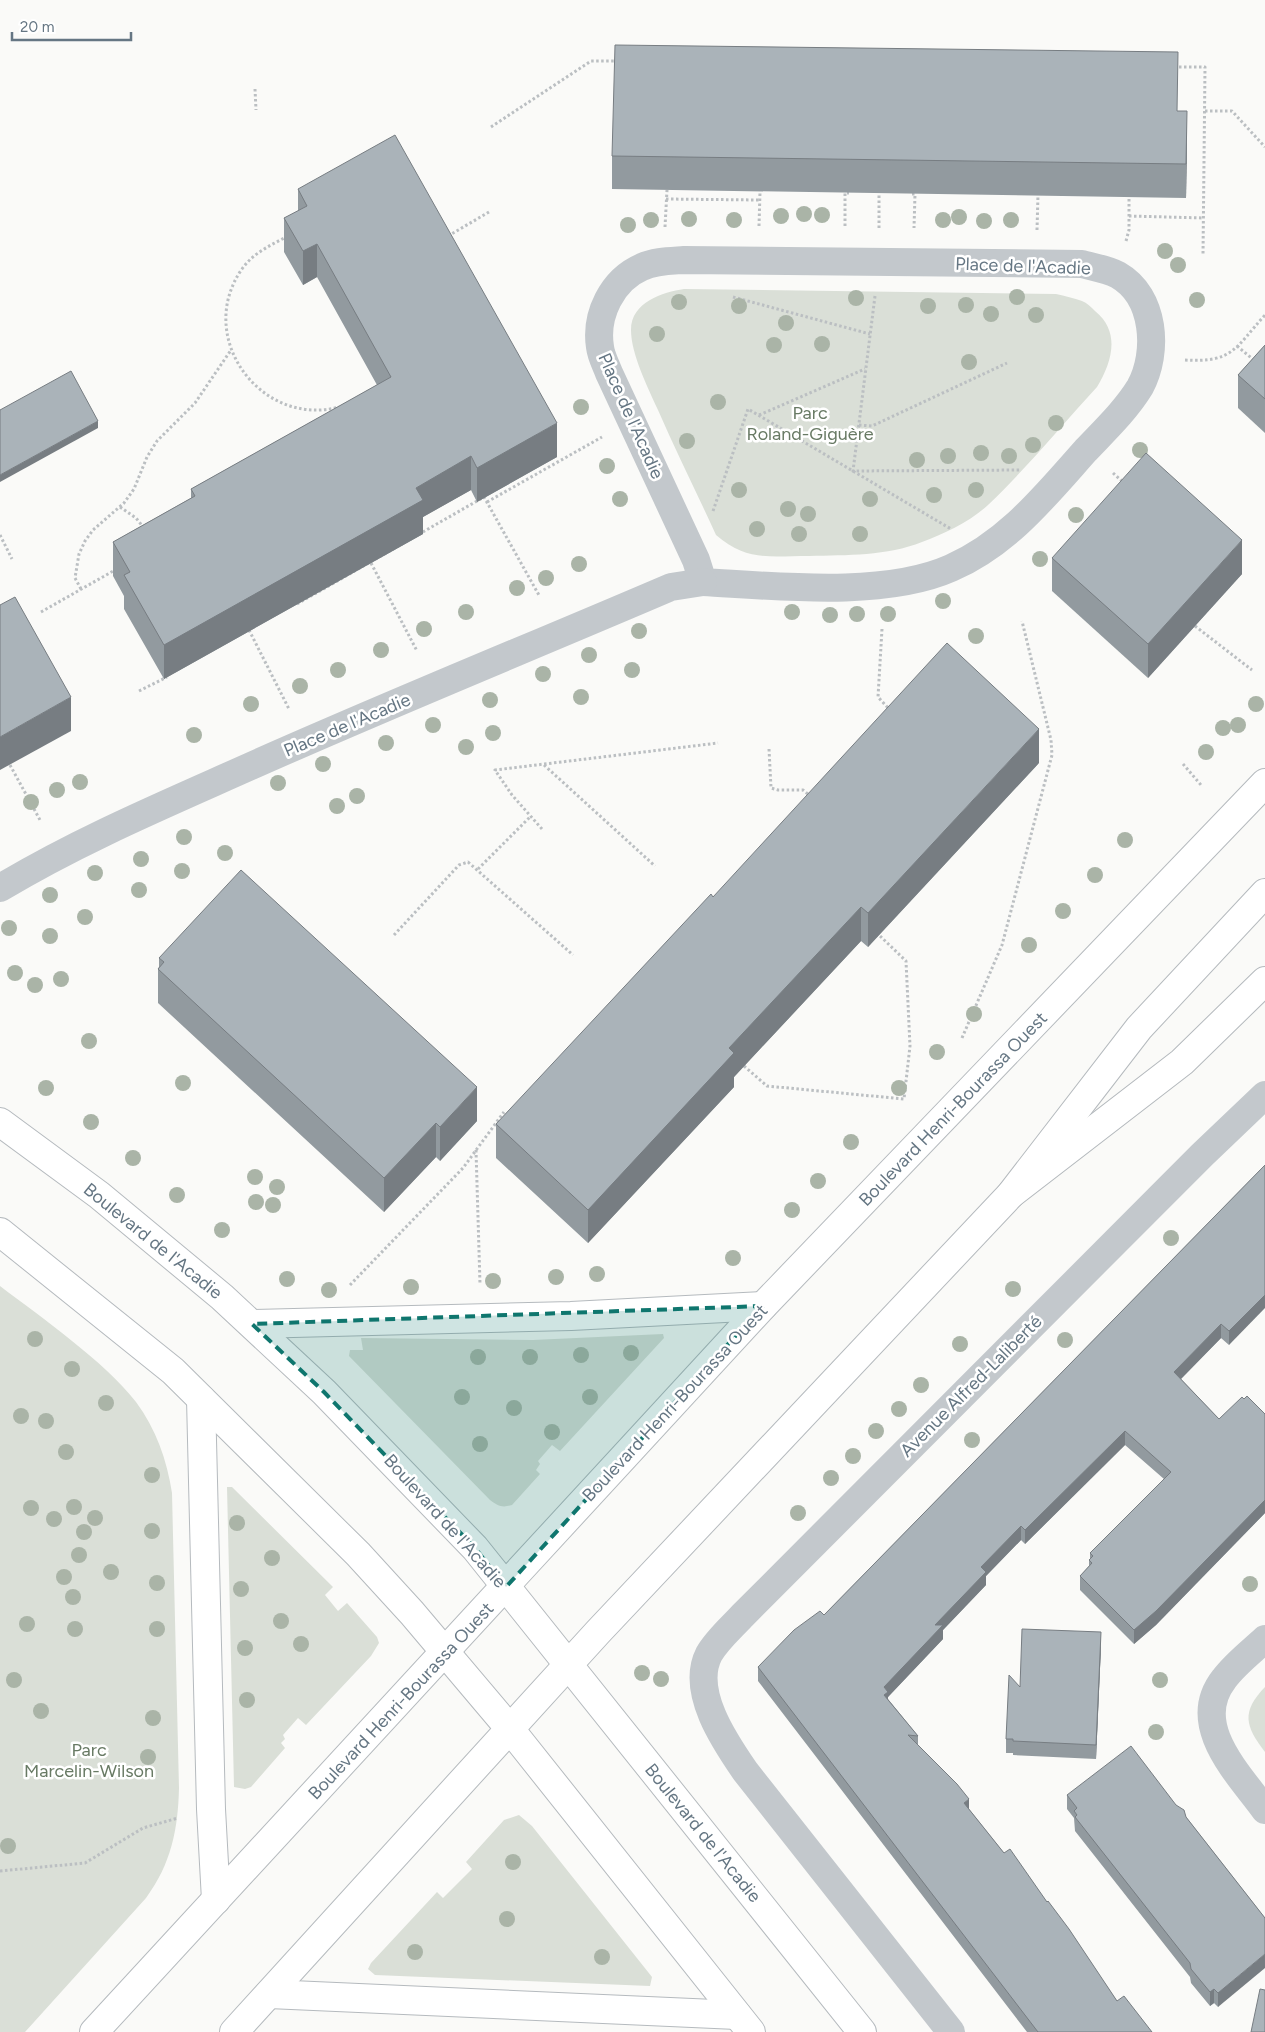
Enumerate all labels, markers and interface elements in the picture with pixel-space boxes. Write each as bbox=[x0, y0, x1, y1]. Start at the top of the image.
scale bar bbox=[12, 10, 131, 42]
text: 20 m bbox=[20, 18, 54, 36]
street label: Place de l'Acadie bbox=[955, 253, 1091, 279]
street label: Place de l'Acadie bbox=[593, 350, 669, 483]
park label: Parc Roland-Giguère bbox=[746, 402, 874, 445]
street label: Place de l'Acadie bbox=[280, 688, 414, 762]
street label: Boulevard Henri-Bourassa Ouest bbox=[854, 1007, 1052, 1211]
street label: Boulevard de l'Acadie bbox=[79, 1178, 227, 1304]
street label: Boulevard Henri-Bourassa Ouest bbox=[578, 1300, 772, 1506]
street label: Avenue Alfred-Laliberté bbox=[895, 1310, 1047, 1462]
street label: Boulevard de l'Acadie bbox=[379, 1450, 511, 1593]
street label: Boulevard Henri-Bourassa Ouest bbox=[304, 1598, 498, 1804]
park label: Parc Marcelin-Wilson bbox=[24, 1739, 154, 1782]
street label: Boulevard de l'Acadie bbox=[640, 1759, 766, 1907]

